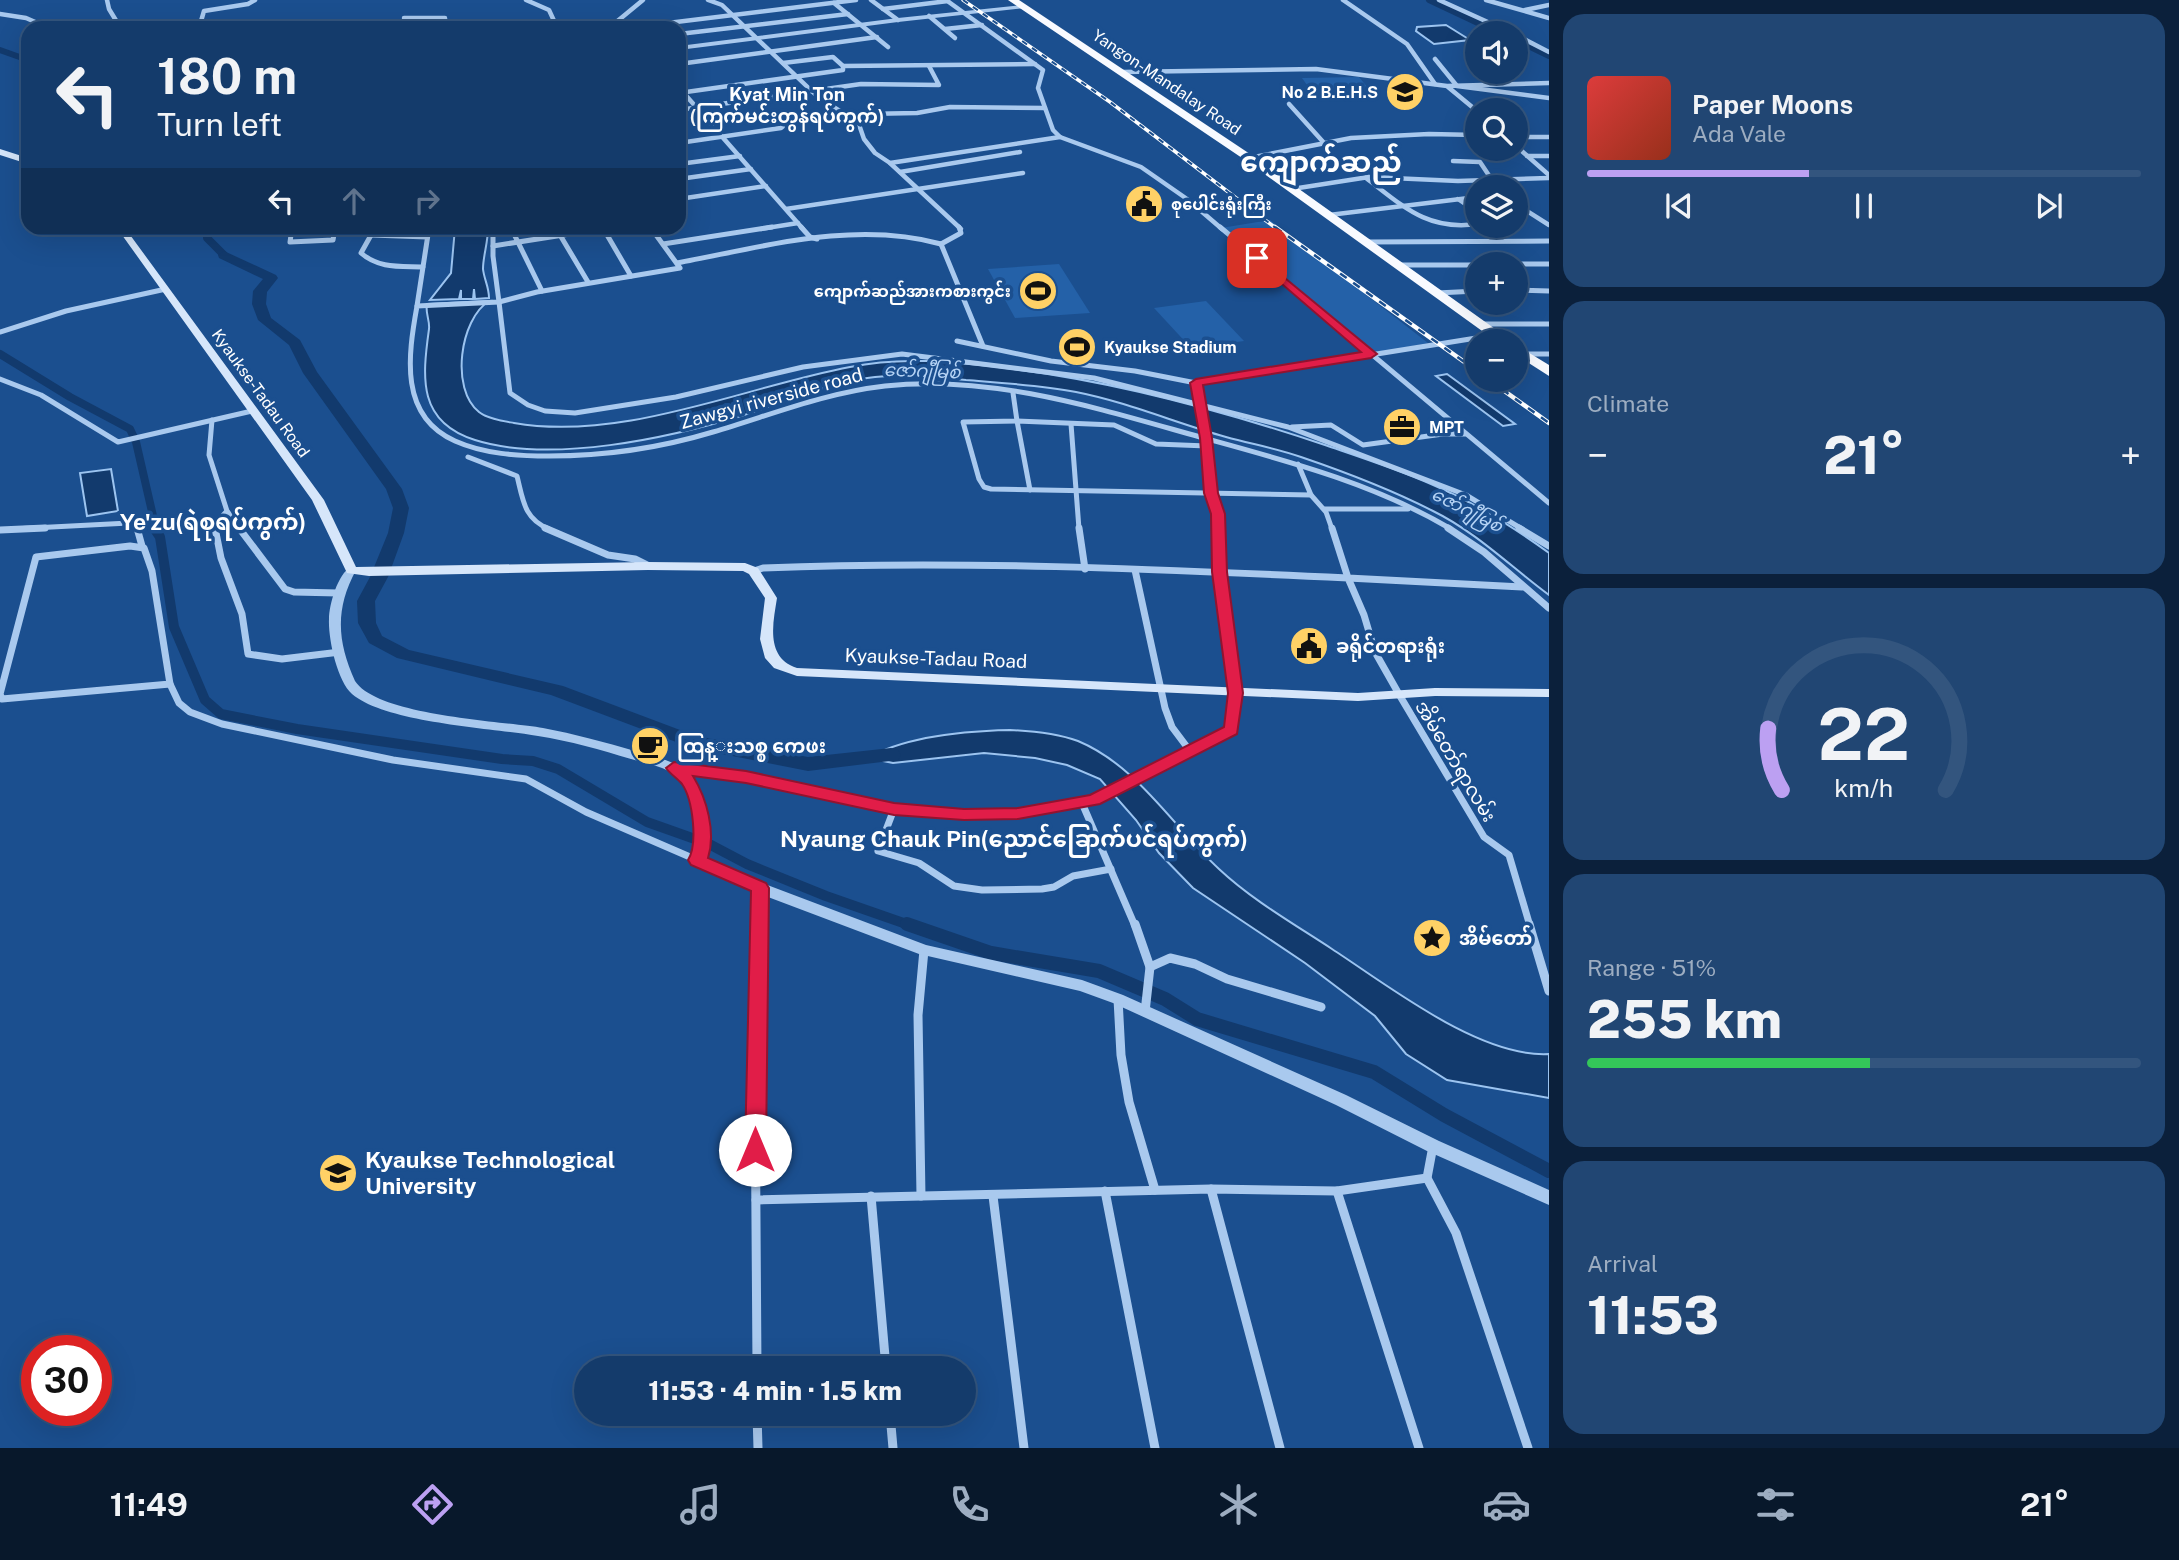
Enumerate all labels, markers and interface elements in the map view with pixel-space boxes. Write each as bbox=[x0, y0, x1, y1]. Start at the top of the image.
map controls bbox=[1465, 21, 1528, 392]
button: sound bbox=[1465, 21, 1528, 84]
street label: Yangon-Mandalay Road bbox=[1089, 26, 1245, 139]
text: 180 m bbox=[157, 47, 297, 105]
icon: left bbox=[42, 49, 133, 140]
school or university icon: No 2 B.E.H.S bbox=[1384, 71, 1426, 113]
district label: Kyat Min Ton (ကြက်မင်းတွန်ရပ်ကွက်) bbox=[690, 83, 884, 132]
place label: No 2 B.E.H.S bbox=[1282, 83, 1378, 102]
text: Paper Moons bbox=[1692, 89, 1853, 120]
button: search bbox=[1465, 98, 1528, 161]
text: Turn left bbox=[157, 106, 282, 143]
text: Ada Vale bbox=[1692, 120, 1786, 147]
district label: ကျောက်ဆည် bbox=[1240, 143, 1402, 186]
button: layers bbox=[1465, 175, 1528, 238]
icon: left bbox=[262, 182, 300, 220]
icon: ahead bbox=[335, 182, 373, 220]
icon: right bbox=[408, 182, 446, 220]
public building icon: စုပေါင်းရုံးကြီး bbox=[1123, 183, 1165, 225]
icon: previous bbox=[1660, 187, 1698, 225]
icon: pause bbox=[1845, 187, 1883, 225]
icon: next bbox=[2030, 187, 2068, 225]
place label: စုပေါင်းရုံးကြီး bbox=[1171, 193, 1272, 218]
pin bbox=[1227, 228, 1287, 288]
icon: arrive bbox=[1238, 239, 1276, 277]
button: + bbox=[1465, 252, 1528, 315]
sports icon: ကျောက်ဆည်အားကစားကွင်း bbox=[1017, 270, 1059, 312]
place label: ကျောက်ဆည်အားကစားကွင်း bbox=[814, 280, 1011, 305]
street label: Kyaukse-Tadau Road bbox=[208, 325, 313, 461]
sports icon: Kyaukse Stadium bbox=[1056, 326, 1098, 368]
button: − bbox=[1465, 329, 1528, 392]
place label: Kyaukse Stadium bbox=[1104, 338, 1237, 357]
water label: ဇော်ဂျီမြစ် bbox=[883, 357, 962, 387]
street label: Zawgyi riverside road bbox=[677, 363, 865, 433]
text: Climate bbox=[1587, 390, 1669, 417]
office icon: MPT bbox=[1381, 406, 1423, 448]
place label: MPT bbox=[1429, 418, 1464, 437]
text: 21° bbox=[1823, 425, 1905, 486]
text: − bbox=[1587, 433, 1608, 478]
text: + bbox=[2120, 433, 2141, 478]
water label: ဇော်ဂျီမြစ် bbox=[1426, 481, 1508, 541]
district label: Ye'zu(ရဲစုရပ်ကွက်) bbox=[120, 506, 306, 541]
public building icon: ခရိုင်တရားရုံး bbox=[1288, 625, 1330, 667]
place label: ခရိုင်တရားရုံး bbox=[1336, 633, 1445, 662]
street label: Kyaukse-Tadau Road bbox=[844, 644, 1028, 672]
text: 22 bbox=[1818, 691, 1910, 776]
street label: အိမ်တော်ရာလမ်း bbox=[1407, 695, 1503, 828]
cafe icon: ထြန္းသစ္စ ကေဖး bbox=[629, 725, 671, 767]
place label: ထြန္းသစ္စ ကေဖး bbox=[677, 733, 826, 762]
text: km/h bbox=[1835, 773, 1893, 803]
district label: Nyaung Chauk Pin(ညောင်ခြောက်ပင်ရပ်ကွက်) bbox=[780, 823, 1248, 858]
place icon: အိမ်တော် bbox=[1411, 917, 1453, 959]
place label: အိမ်တော် bbox=[1459, 925, 1532, 949]
text: Range · 51% bbox=[1587, 954, 1716, 981]
text: 255 km bbox=[1587, 989, 1782, 1050]
position arrow bbox=[718, 1113, 792, 1187]
place label: Kyaukse Technological University bbox=[365, 1146, 615, 1199]
school or university icon: Kyaukse Technological University bbox=[317, 1152, 359, 1194]
text: Arrival bbox=[1587, 1250, 1658, 1277]
text: 11:53 bbox=[1587, 1285, 1719, 1346]
speed limit sign: 30 bbox=[21, 1335, 112, 1426]
text: 11:53 · 4 min · 1.5 km bbox=[648, 1375, 902, 1406]
icon: directions bbox=[408, 1480, 457, 1529]
icon: music bbox=[676, 1480, 725, 1529]
icon: phone bbox=[945, 1480, 994, 1529]
icon: climate bbox=[1214, 1480, 1263, 1529]
icon: car bbox=[1482, 1480, 1531, 1529]
icon: filters bbox=[1751, 1480, 1800, 1529]
text: 11:49 bbox=[110, 1486, 188, 1523]
text: 21° bbox=[2020, 1486, 2069, 1523]

